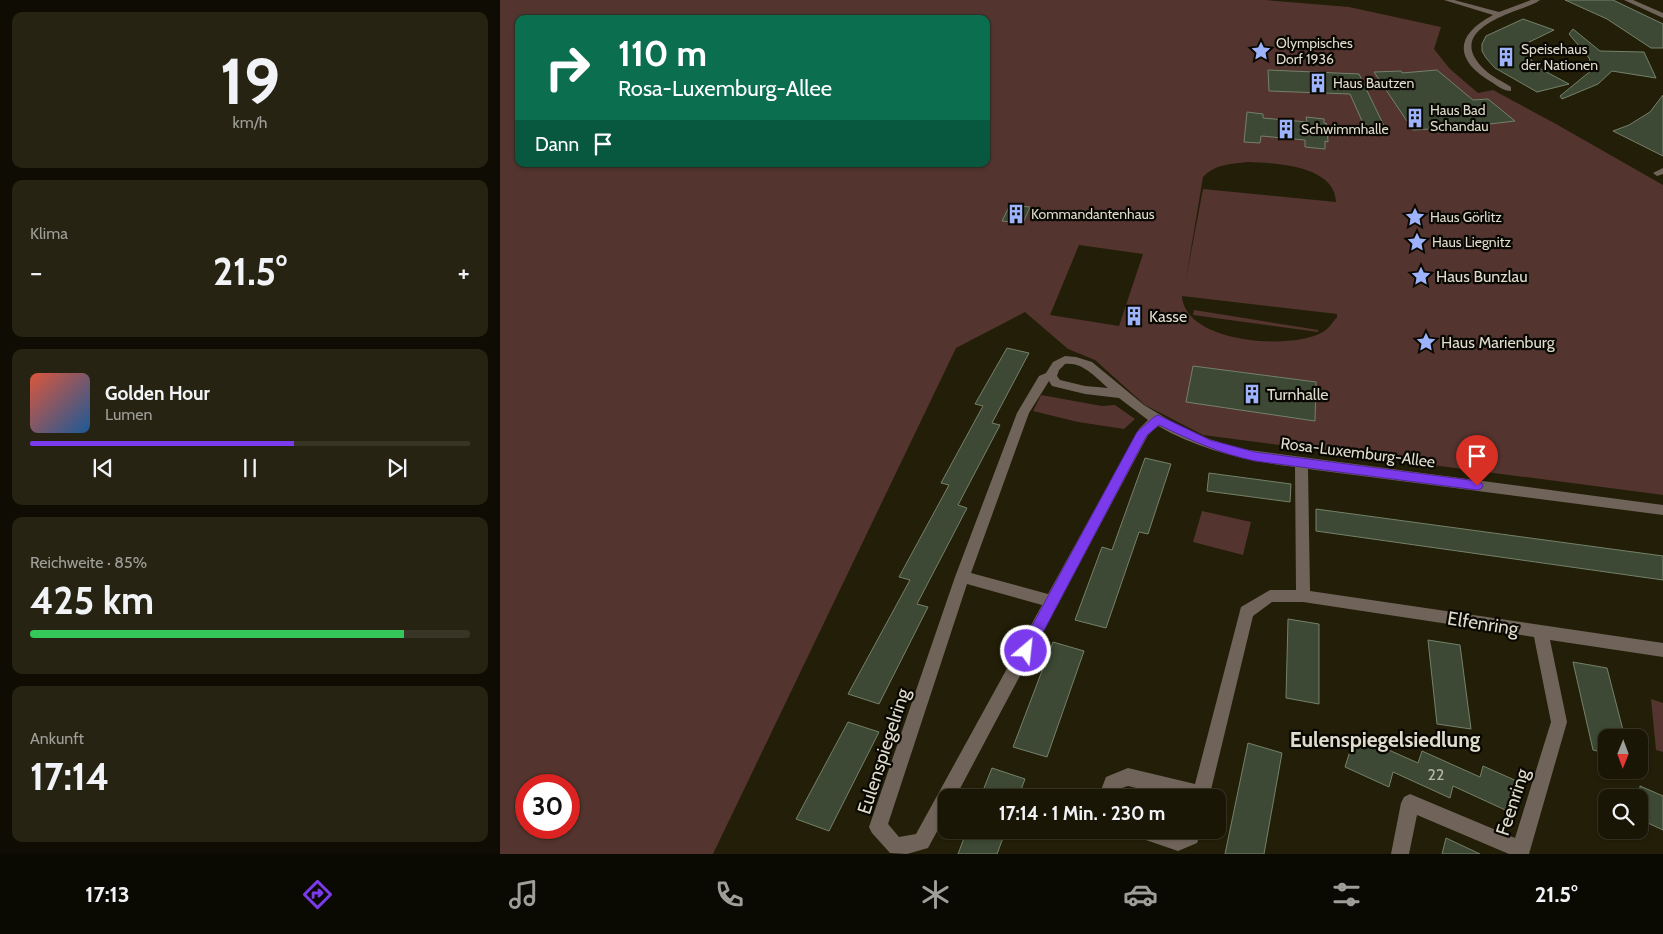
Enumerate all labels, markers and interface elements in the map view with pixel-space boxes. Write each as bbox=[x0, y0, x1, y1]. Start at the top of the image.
text: 110 m bbox=[618, 32, 707, 75]
place label: Olympisches Dorf 1936 bbox=[1276, 34, 1353, 68]
icon: right bbox=[535, 35, 600, 100]
place icon: Olympisches Dorf 1936 bbox=[1250, 40, 1272, 62]
place label: Speisehaus der Nationen bbox=[1521, 40, 1598, 74]
text: 19 bbox=[220, 41, 280, 120]
building icon: Speisehaus der Nationen bbox=[1495, 46, 1517, 68]
building icon: Haus Bautzen bbox=[1307, 72, 1329, 94]
place label: Haus Bautzen bbox=[1333, 74, 1414, 92]
text: Rosa-Luxemburg-Allee bbox=[618, 75, 832, 102]
place label: Haus Bad Schandau bbox=[1430, 101, 1489, 135]
building icon: Haus Bad Schandau bbox=[1404, 107, 1426, 129]
text: km/h bbox=[232, 113, 268, 132]
building icon: Schwimmhalle bbox=[1275, 118, 1297, 140]
place label: Schwimmhalle bbox=[1301, 120, 1389, 138]
icon: arrive bbox=[589, 130, 617, 158]
text: Dann bbox=[535, 133, 579, 156]
building icon: Kommandantenhaus bbox=[1005, 203, 1027, 225]
place label: Kommandantenhaus bbox=[1031, 205, 1155, 223]
place icon: Haus Görlitz bbox=[1404, 206, 1426, 228]
place label: Haus Görlitz bbox=[1430, 208, 1502, 226]
text: Klima bbox=[30, 224, 68, 243]
place icon: Haus Liegnitz bbox=[1406, 231, 1428, 253]
place label: Haus Liegnitz bbox=[1432, 233, 1511, 251]
text: 21.5° bbox=[213, 248, 287, 295]
text: − bbox=[30, 255, 42, 289]
text: + bbox=[458, 255, 470, 289]
place icon: Haus Bunzlau bbox=[1410, 265, 1432, 287]
place label: Haus Bunzlau bbox=[1436, 267, 1528, 286]
building icon: Kasse bbox=[1123, 305, 1145, 327]
place label: Kasse bbox=[1149, 307, 1187, 326]
place icon: Haus Marienburg bbox=[1415, 331, 1437, 353]
place label: Haus Marienburg bbox=[1441, 333, 1556, 352]
text: Golden Hour bbox=[105, 382, 210, 405]
building icon: Turnhalle bbox=[1241, 383, 1263, 405]
place label: Turnhalle bbox=[1267, 385, 1329, 404]
text: Lumen bbox=[105, 405, 152, 424]
street label: Rosa-Luxemburg-Allee bbox=[1280, 434, 1436, 471]
pin bbox=[1456, 435, 1498, 486]
icon: arrive bbox=[1463, 442, 1491, 470]
icon: previous bbox=[89, 454, 117, 482]
icon: pause bbox=[236, 454, 264, 482]
icon: next bbox=[383, 454, 411, 482]
text: Reichweite · 85% bbox=[30, 553, 147, 572]
text: 425 km bbox=[30, 577, 154, 624]
street label: Elfenring bbox=[1446, 607, 1521, 641]
position arrow bbox=[999, 624, 1051, 676]
street label: Eulenspiegelring bbox=[852, 685, 915, 817]
district label: Eulenspiegelsiedlung bbox=[1290, 727, 1481, 752]
text: Ankunft bbox=[30, 729, 84, 748]
north arrow bbox=[1598, 729, 1648, 779]
map controls bbox=[1598, 729, 1648, 839]
text: 17:14 bbox=[30, 753, 109, 800]
house number: 22 bbox=[1428, 765, 1444, 784]
street label: Feenring bbox=[1491, 765, 1534, 839]
speed limit sign: 30 bbox=[515, 774, 580, 839]
button: search bbox=[1598, 789, 1648, 839]
text: 17:14 · 1 Min. · 230 m bbox=[999, 802, 1165, 825]
icon: directions bbox=[300, 877, 335, 912]
icon: music bbox=[506, 877, 541, 912]
icon: phone bbox=[712, 877, 747, 912]
icon: climate bbox=[918, 877, 953, 912]
icon: car bbox=[1123, 877, 1158, 912]
icon: filters bbox=[1329, 877, 1364, 912]
text: 17:13 bbox=[85, 881, 130, 908]
text: 21.5° bbox=[1535, 881, 1578, 908]

